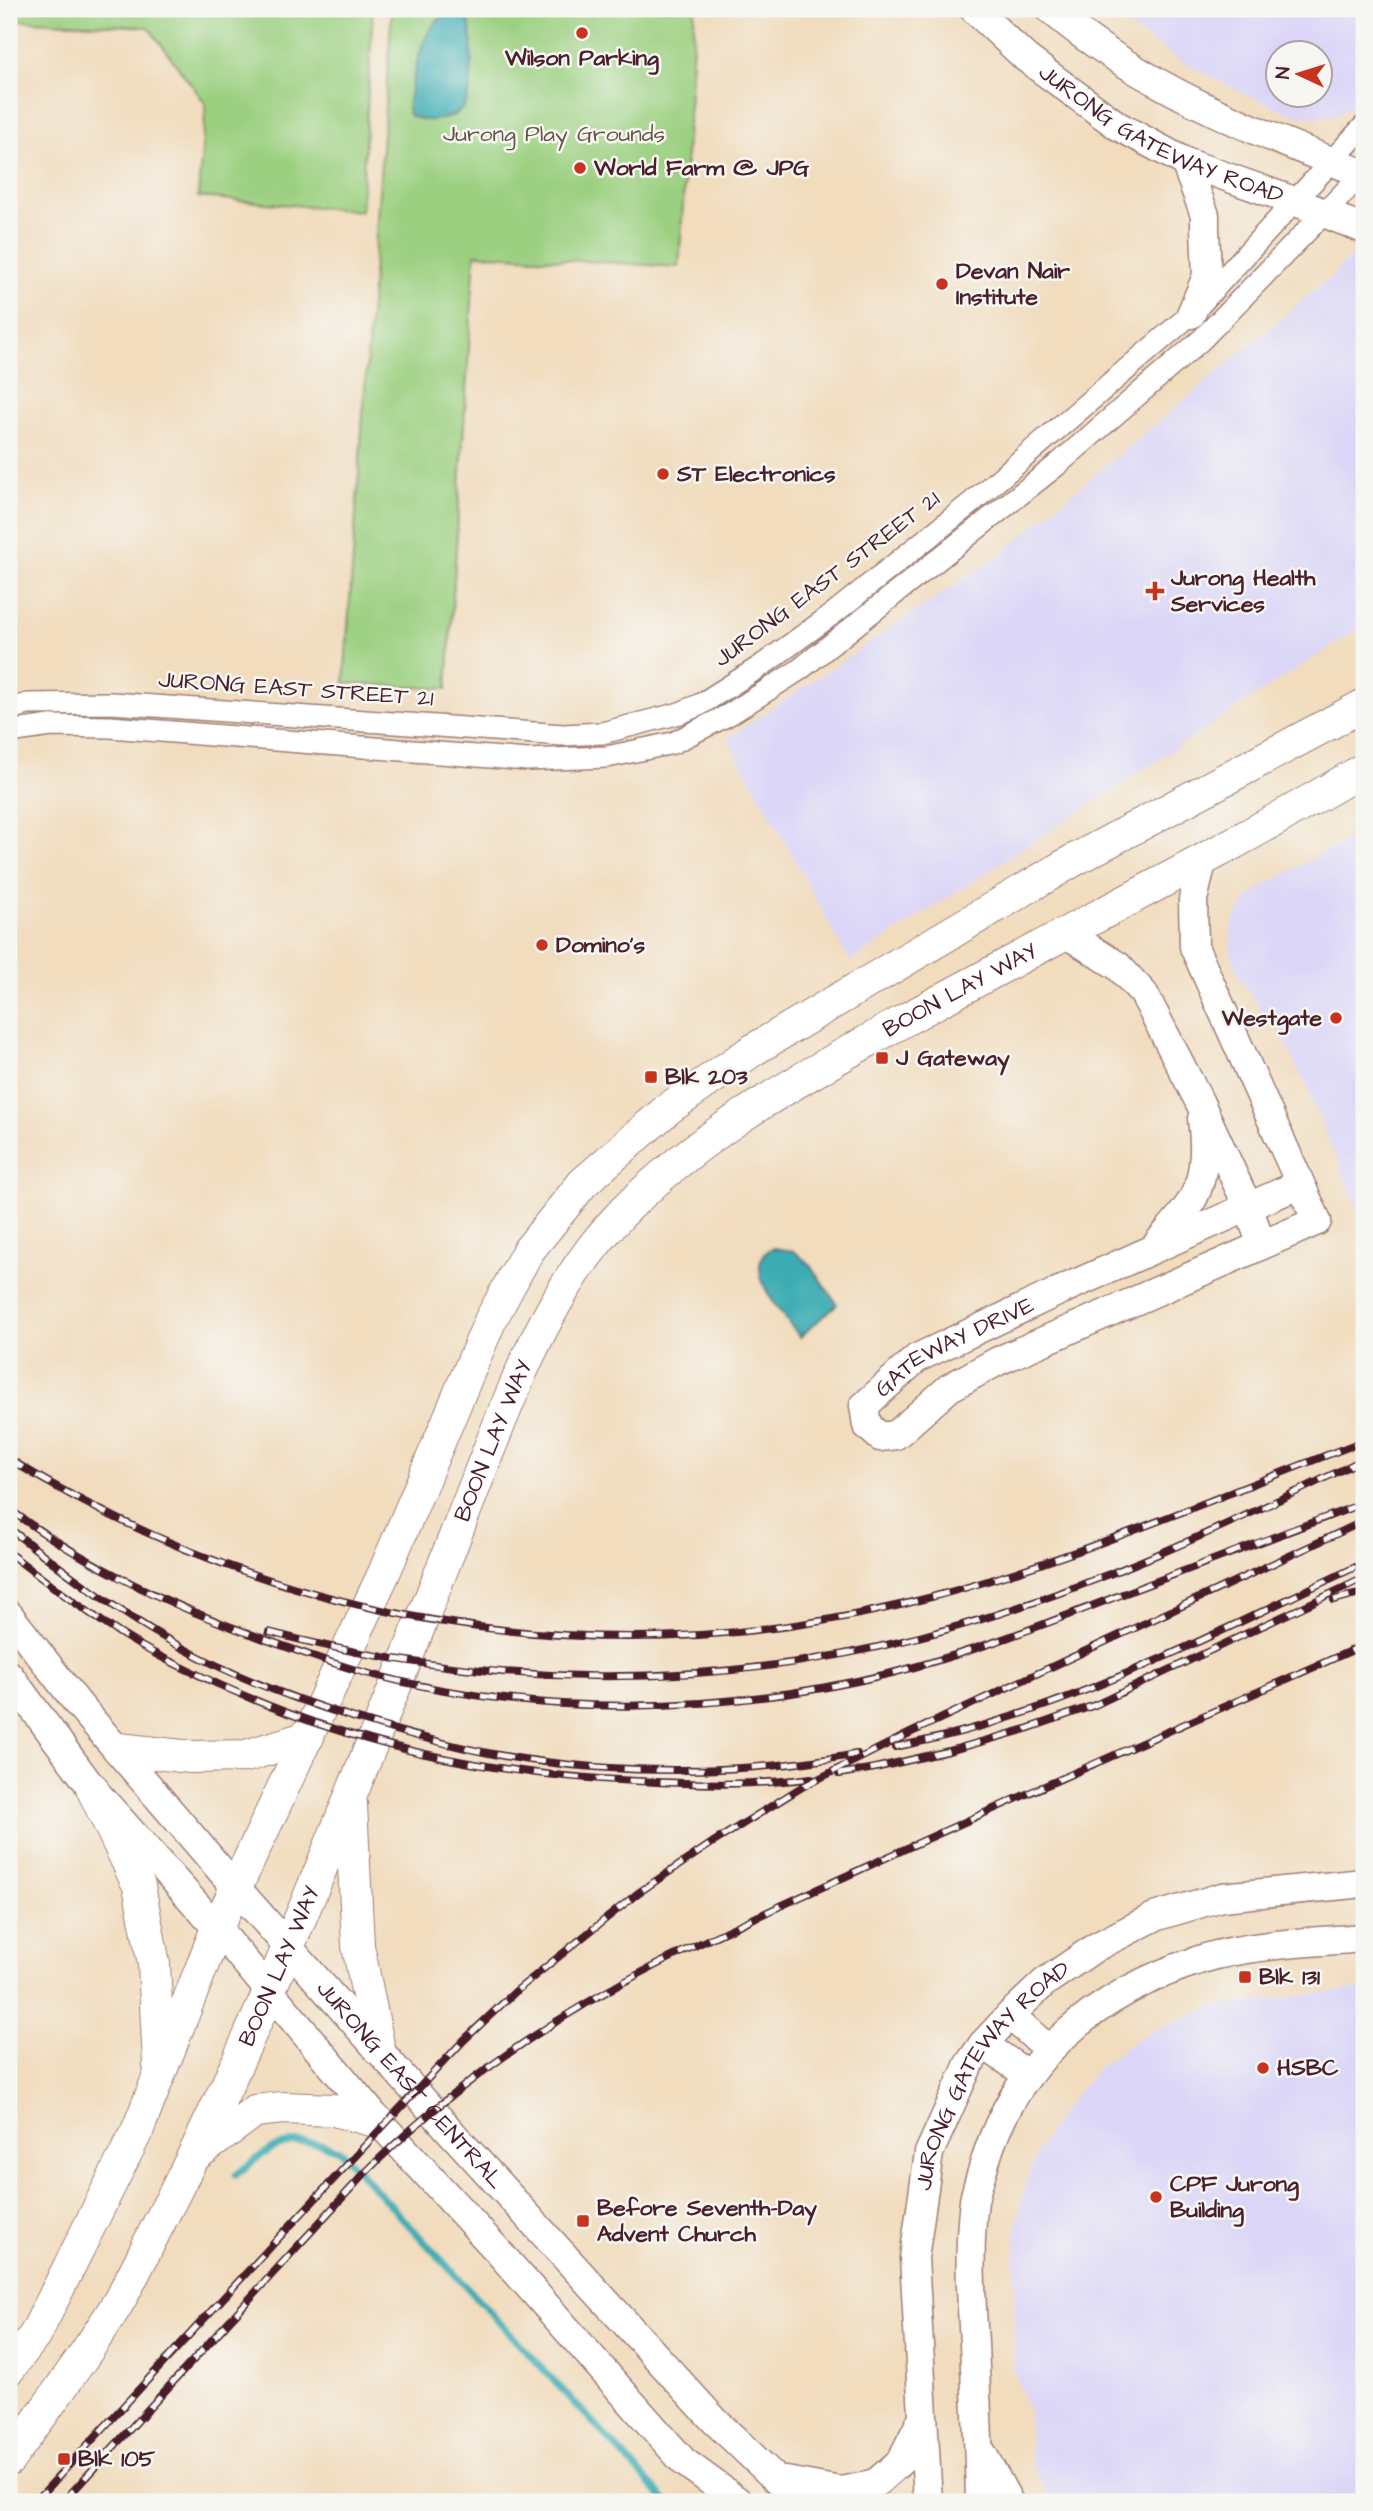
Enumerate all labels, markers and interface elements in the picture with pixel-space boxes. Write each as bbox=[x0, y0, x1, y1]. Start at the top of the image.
marker: Wilson Parking bbox=[574, 25, 590, 41]
north arrow bbox=[1264, 38, 1334, 108]
place label: Wilson Parking bbox=[504, 42, 659, 75]
street label: JURONG GATEWAY ROAD bbox=[1033, 54, 1289, 208]
park label: Jurong Play Grounds bbox=[443, 118, 665, 151]
place label: World Farm @ JPG bbox=[593, 152, 809, 184]
marker: World Farm @ JPG bbox=[572, 160, 588, 176]
place label: Devan Nair Institute bbox=[956, 255, 1070, 313]
marker: Devan Nair Institute bbox=[934, 276, 950, 292]
place label: ST Electronics bbox=[676, 458, 836, 490]
marker: ST Electronics bbox=[655, 466, 671, 482]
street label: JURONG EAST STREET 21 bbox=[707, 483, 947, 675]
place label: Jurong Health Services bbox=[1170, 562, 1316, 620]
marker: Jurong Health Services bbox=[1145, 581, 1165, 601]
street label: JURONG EAST STREET 21 bbox=[157, 663, 435, 715]
place label: Domino's bbox=[556, 929, 645, 961]
street label: BOON LAY WAY bbox=[877, 935, 1043, 1045]
marker: Domino's bbox=[534, 937, 550, 953]
place label: Westgate bbox=[1221, 1002, 1323, 1035]
marker: Westgate bbox=[1328, 1010, 1344, 1026]
place label: J Gateway bbox=[895, 1042, 1010, 1076]
marker: J Gateway bbox=[874, 1050, 890, 1066]
place label: Blk 203 bbox=[665, 1061, 748, 1093]
marker: Blk 203 bbox=[643, 1069, 659, 1085]
street label: GATEWAY DRIVE bbox=[868, 1289, 1040, 1405]
street label: BOON LAY WAY bbox=[446, 1355, 541, 1526]
street label: BOON LAY WAY bbox=[231, 1881, 328, 2051]
street label: JURONG GATEWAY ROAD bbox=[908, 1953, 1076, 2193]
place label: Blk 131 bbox=[1259, 1961, 1320, 1993]
marker: Blk 131 bbox=[1237, 1969, 1253, 1985]
street label: JURONG EAST CENTRAL bbox=[309, 1974, 511, 2196]
place label: HSBC bbox=[1277, 2052, 1339, 2084]
marker: HSBC bbox=[1255, 2060, 1271, 2076]
place label: CPF Jurong Building bbox=[1170, 2168, 1299, 2227]
marker: CPF Jurong Building bbox=[1148, 2189, 1164, 2205]
place label: Before Seventh-Day Advent Church bbox=[597, 2192, 817, 2250]
marker: Before Seventh-Day Advent Church bbox=[575, 2213, 591, 2229]
place label: Blk 105 bbox=[78, 2443, 156, 2475]
marker: Blk 105 bbox=[56, 2451, 72, 2467]

